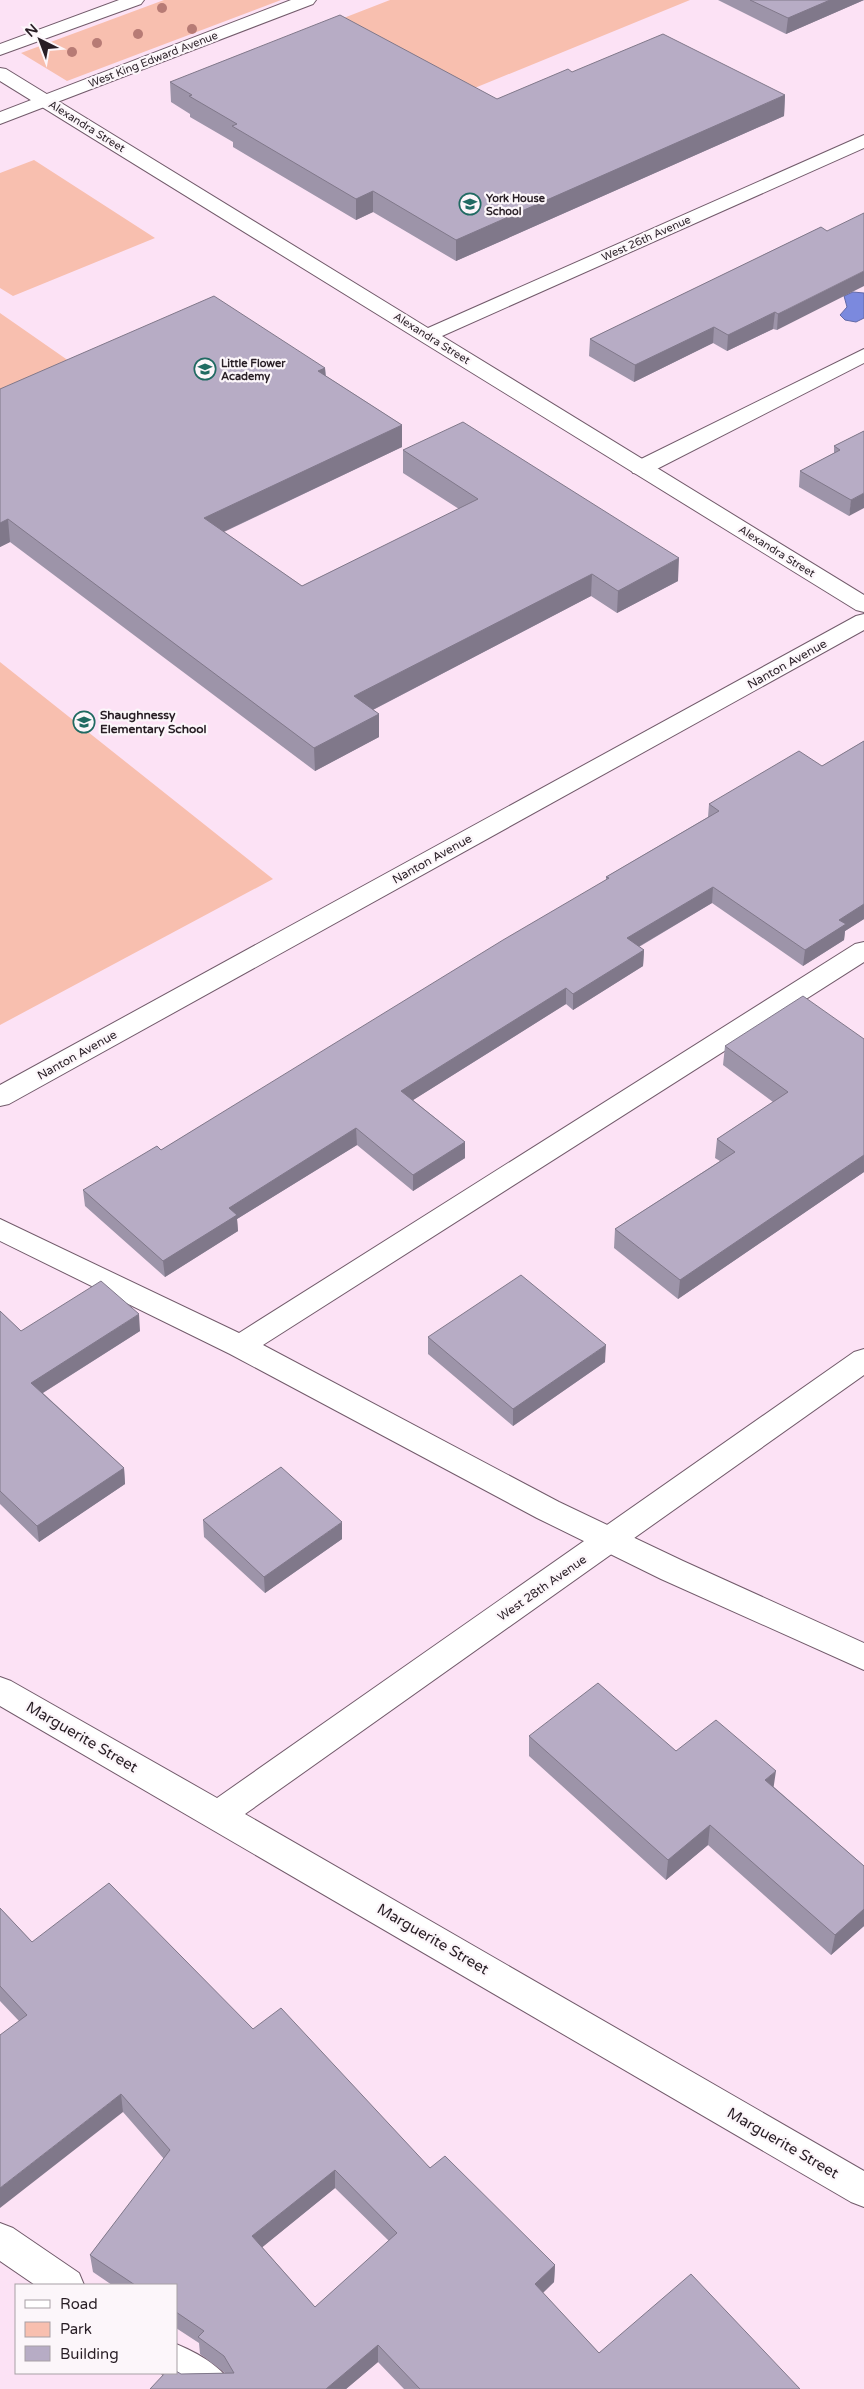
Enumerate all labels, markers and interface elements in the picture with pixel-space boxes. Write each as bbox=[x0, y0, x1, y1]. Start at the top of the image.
north arrow bbox=[15, 15, 65, 65]
text: N bbox=[22, 21, 42, 41]
street label: West King Edward Avenue bbox=[87, 29, 220, 90]
street label: Alexandra Street bbox=[46, 98, 127, 155]
school or university icon: York House School bbox=[458, 192, 482, 216]
place label: York House School bbox=[486, 192, 546, 218]
street label: West 26th Avenue bbox=[600, 213, 693, 264]
street label: Alexandra Street bbox=[391, 310, 472, 367]
school or university icon: Little Flower Academy bbox=[193, 357, 217, 381]
place label: Little Flower Academy bbox=[221, 357, 286, 384]
street label: Alexandra Street bbox=[736, 523, 817, 580]
street label: Nanton Avenue bbox=[745, 636, 829, 692]
place label: Shaughnessy Elementary School bbox=[100, 708, 207, 737]
school or university icon: Shaughnessy Elementary School bbox=[72, 710, 96, 734]
street label: Nanton Avenue bbox=[390, 831, 474, 887]
street label: Nanton Avenue bbox=[35, 1027, 119, 1083]
street label: West 28th Avenue bbox=[495, 1552, 589, 1624]
street label: Marguerite Street bbox=[23, 1698, 141, 1776]
street label: Marguerite Street bbox=[374, 1900, 492, 1978]
street label: Marguerite Street bbox=[724, 2104, 842, 2182]
legend bbox=[15, 2284, 178, 2374]
text: Road bbox=[60, 2295, 98, 2313]
text: Park bbox=[60, 2320, 92, 2338]
text: Building bbox=[60, 2345, 119, 2363]

